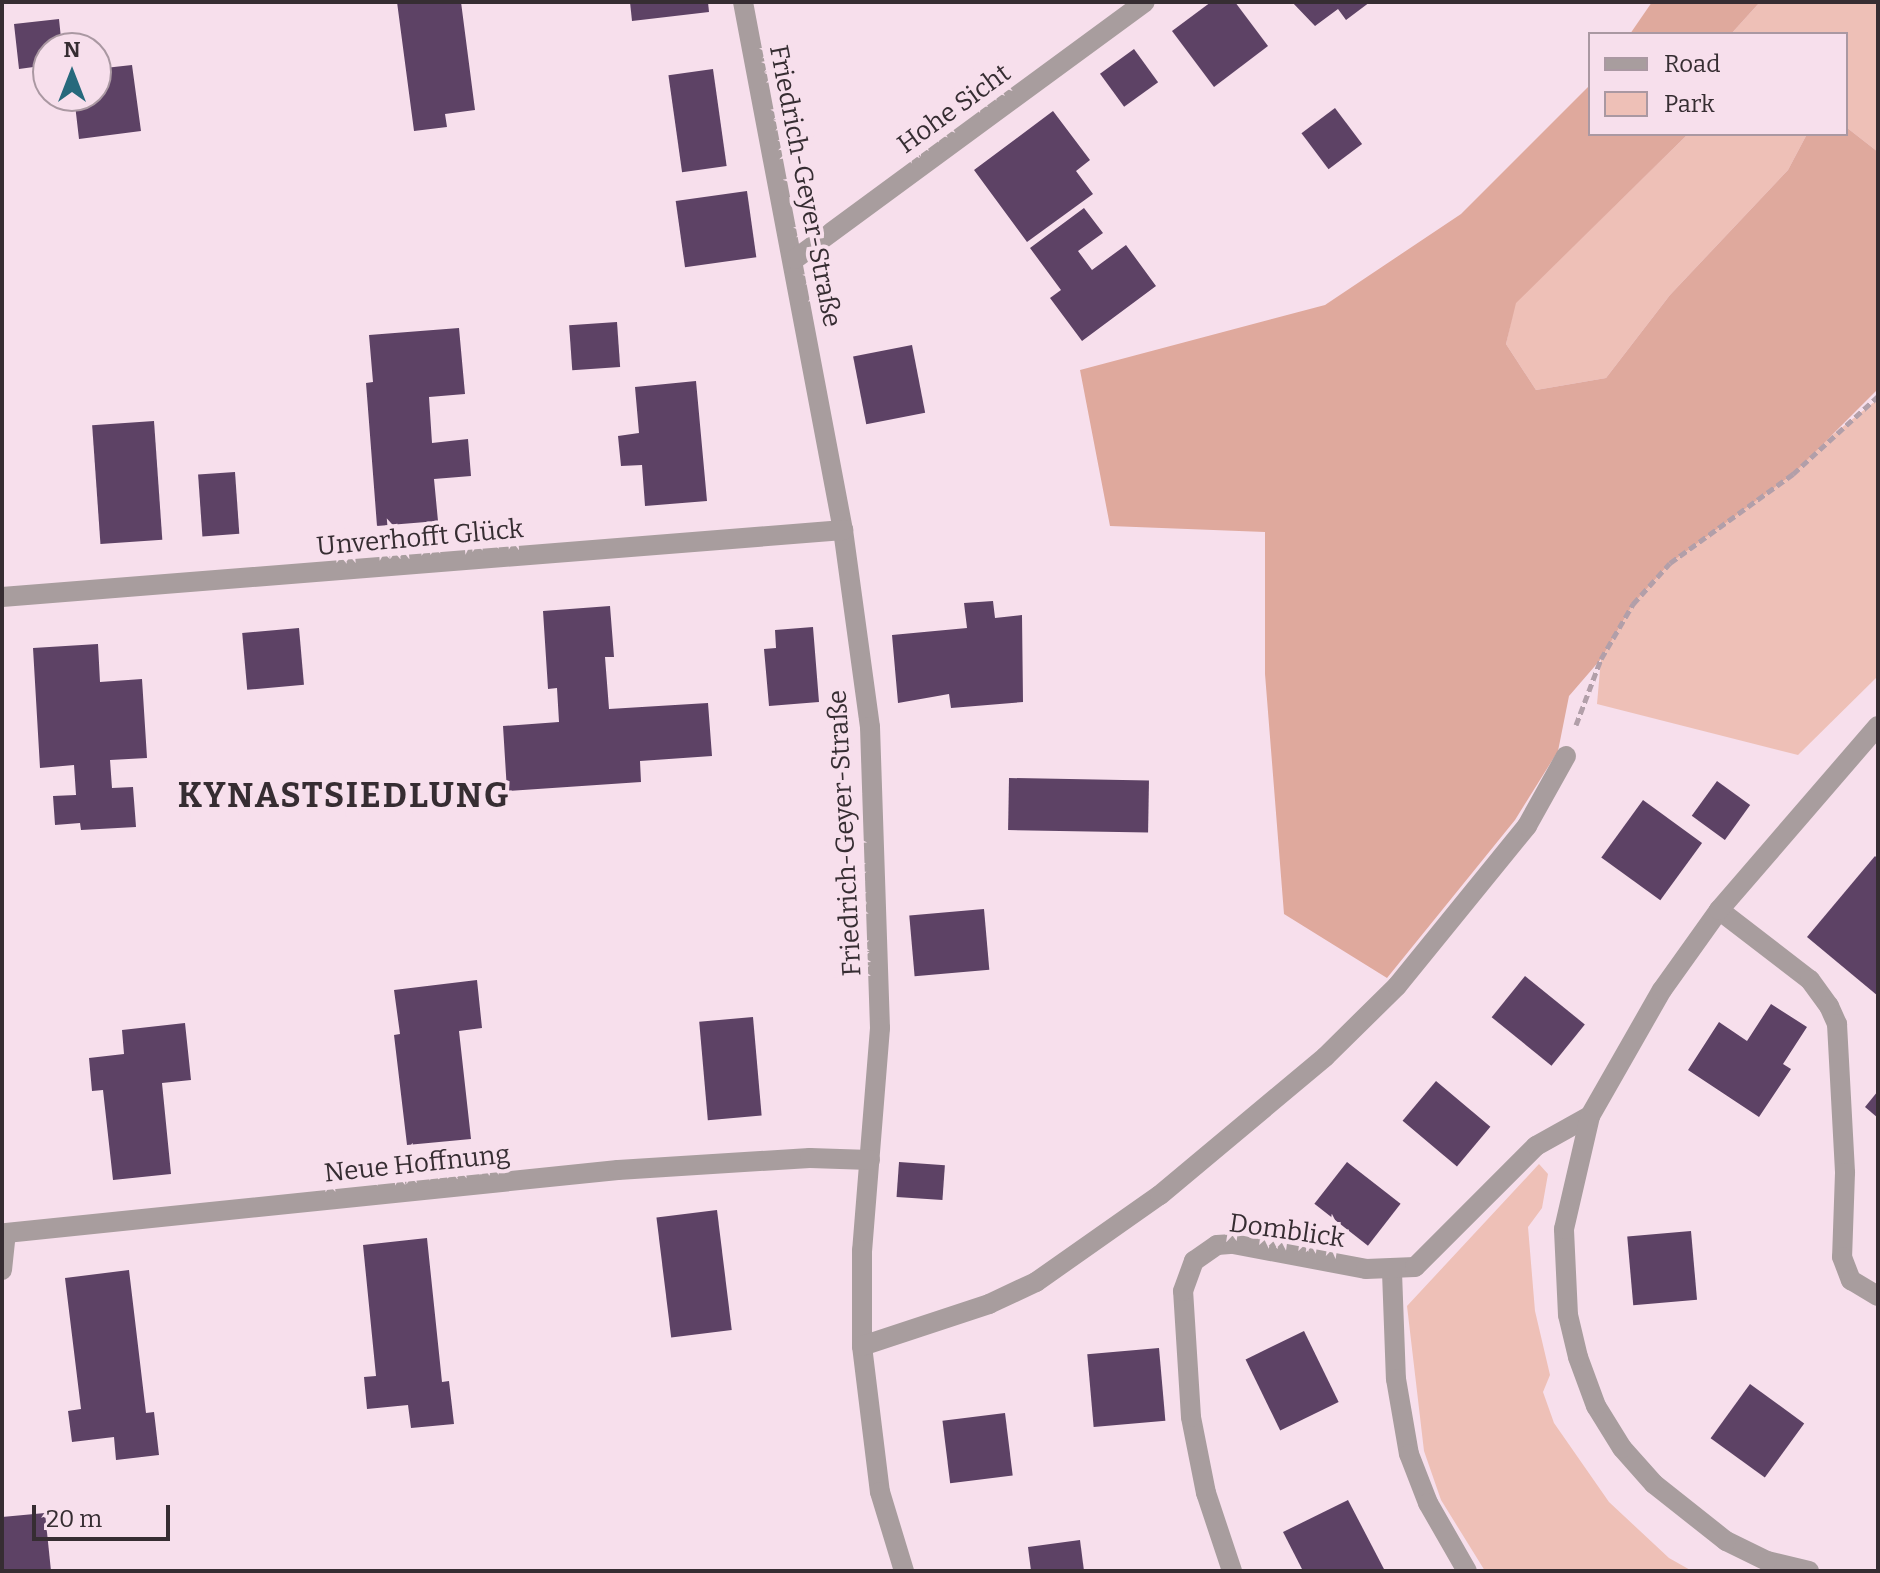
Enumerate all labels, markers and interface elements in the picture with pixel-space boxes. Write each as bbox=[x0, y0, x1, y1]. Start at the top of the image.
north arrow bbox=[32, 32, 112, 112]
legend bbox=[1588, 32, 1848, 136]
text: N bbox=[64, 36, 80, 63]
street label: Friedrich-Geyer-Straße bbox=[762, 42, 848, 330]
text: Road bbox=[1664, 50, 1720, 78]
street label: Hohe Sicht bbox=[892, 58, 1016, 160]
text: Park bbox=[1664, 90, 1715, 118]
street label: Unverhofft Glück bbox=[315, 513, 525, 563]
street label: Friedrich-Geyer-Straße bbox=[822, 689, 868, 977]
district label: KYNASTSIEDLUNG bbox=[178, 776, 510, 816]
street label: Neue Hoffnung bbox=[323, 1139, 511, 1189]
street label: Domblick bbox=[1227, 1207, 1347, 1255]
scale bar bbox=[36, 1489, 174, 1539]
text: 20 m bbox=[46, 1505, 102, 1533]

